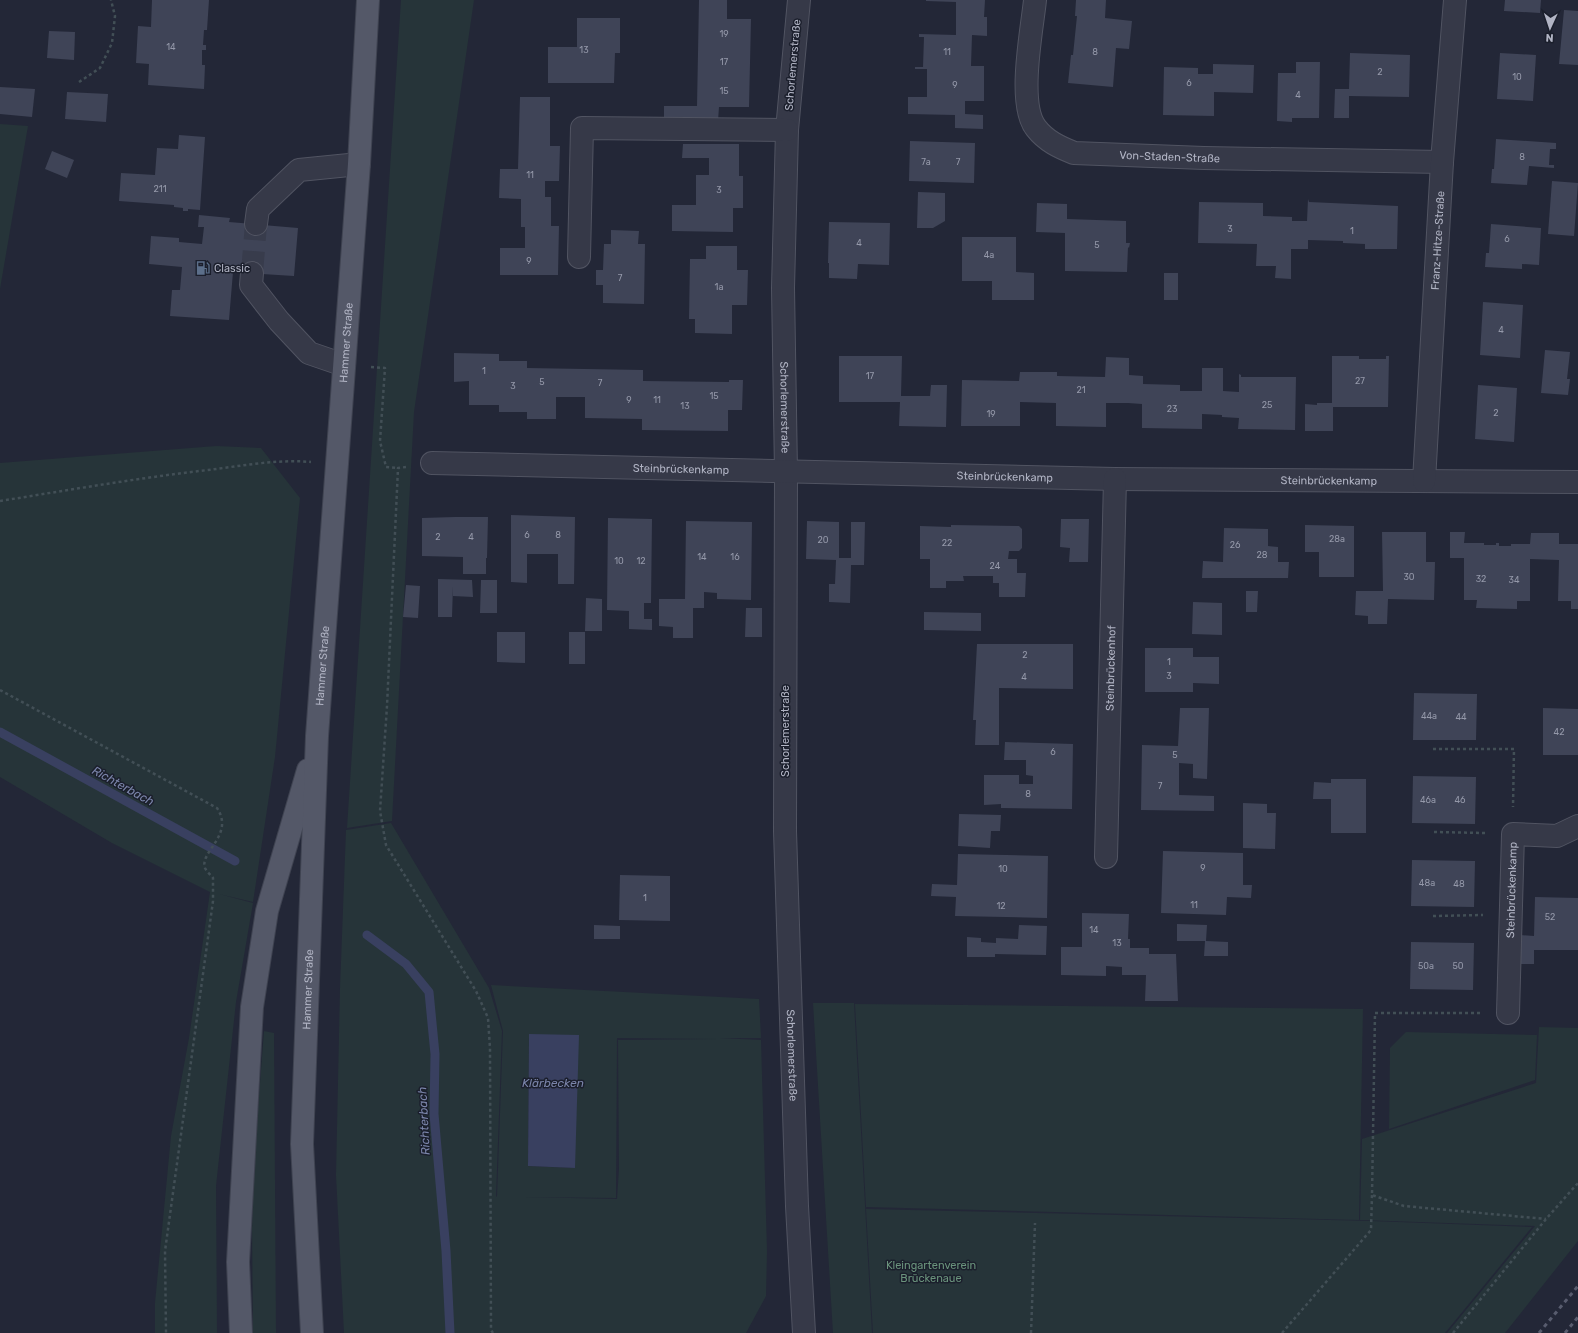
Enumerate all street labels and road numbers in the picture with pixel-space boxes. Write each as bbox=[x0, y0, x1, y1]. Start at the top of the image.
street label: Schorlemerstraße bbox=[783, 19, 803, 111]
street label: Von-Staden-Straße bbox=[1119, 148, 1220, 165]
street label: Franz-Hitze-Straße bbox=[1428, 190, 1447, 290]
street label: Hammer Straße bbox=[336, 302, 355, 383]
street label: Schorlemerstraße bbox=[778, 361, 792, 453]
street label: Steinbrückenkamp bbox=[633, 461, 729, 476]
street label: Steinbrückenkamp bbox=[957, 469, 1053, 484]
street label: Steinbrückenkamp bbox=[1281, 474, 1377, 487]
street label: Steinbrückenhof bbox=[1103, 624, 1118, 711]
street label: Hammer Straße bbox=[313, 625, 332, 706]
street label: Schorlemerstraße bbox=[779, 685, 792, 777]
street label: Steinbrückenkamp bbox=[1504, 842, 1519, 938]
street label: Hammer Straße bbox=[300, 949, 316, 1030]
street label: Schorlemerstraße bbox=[784, 1009, 800, 1101]

